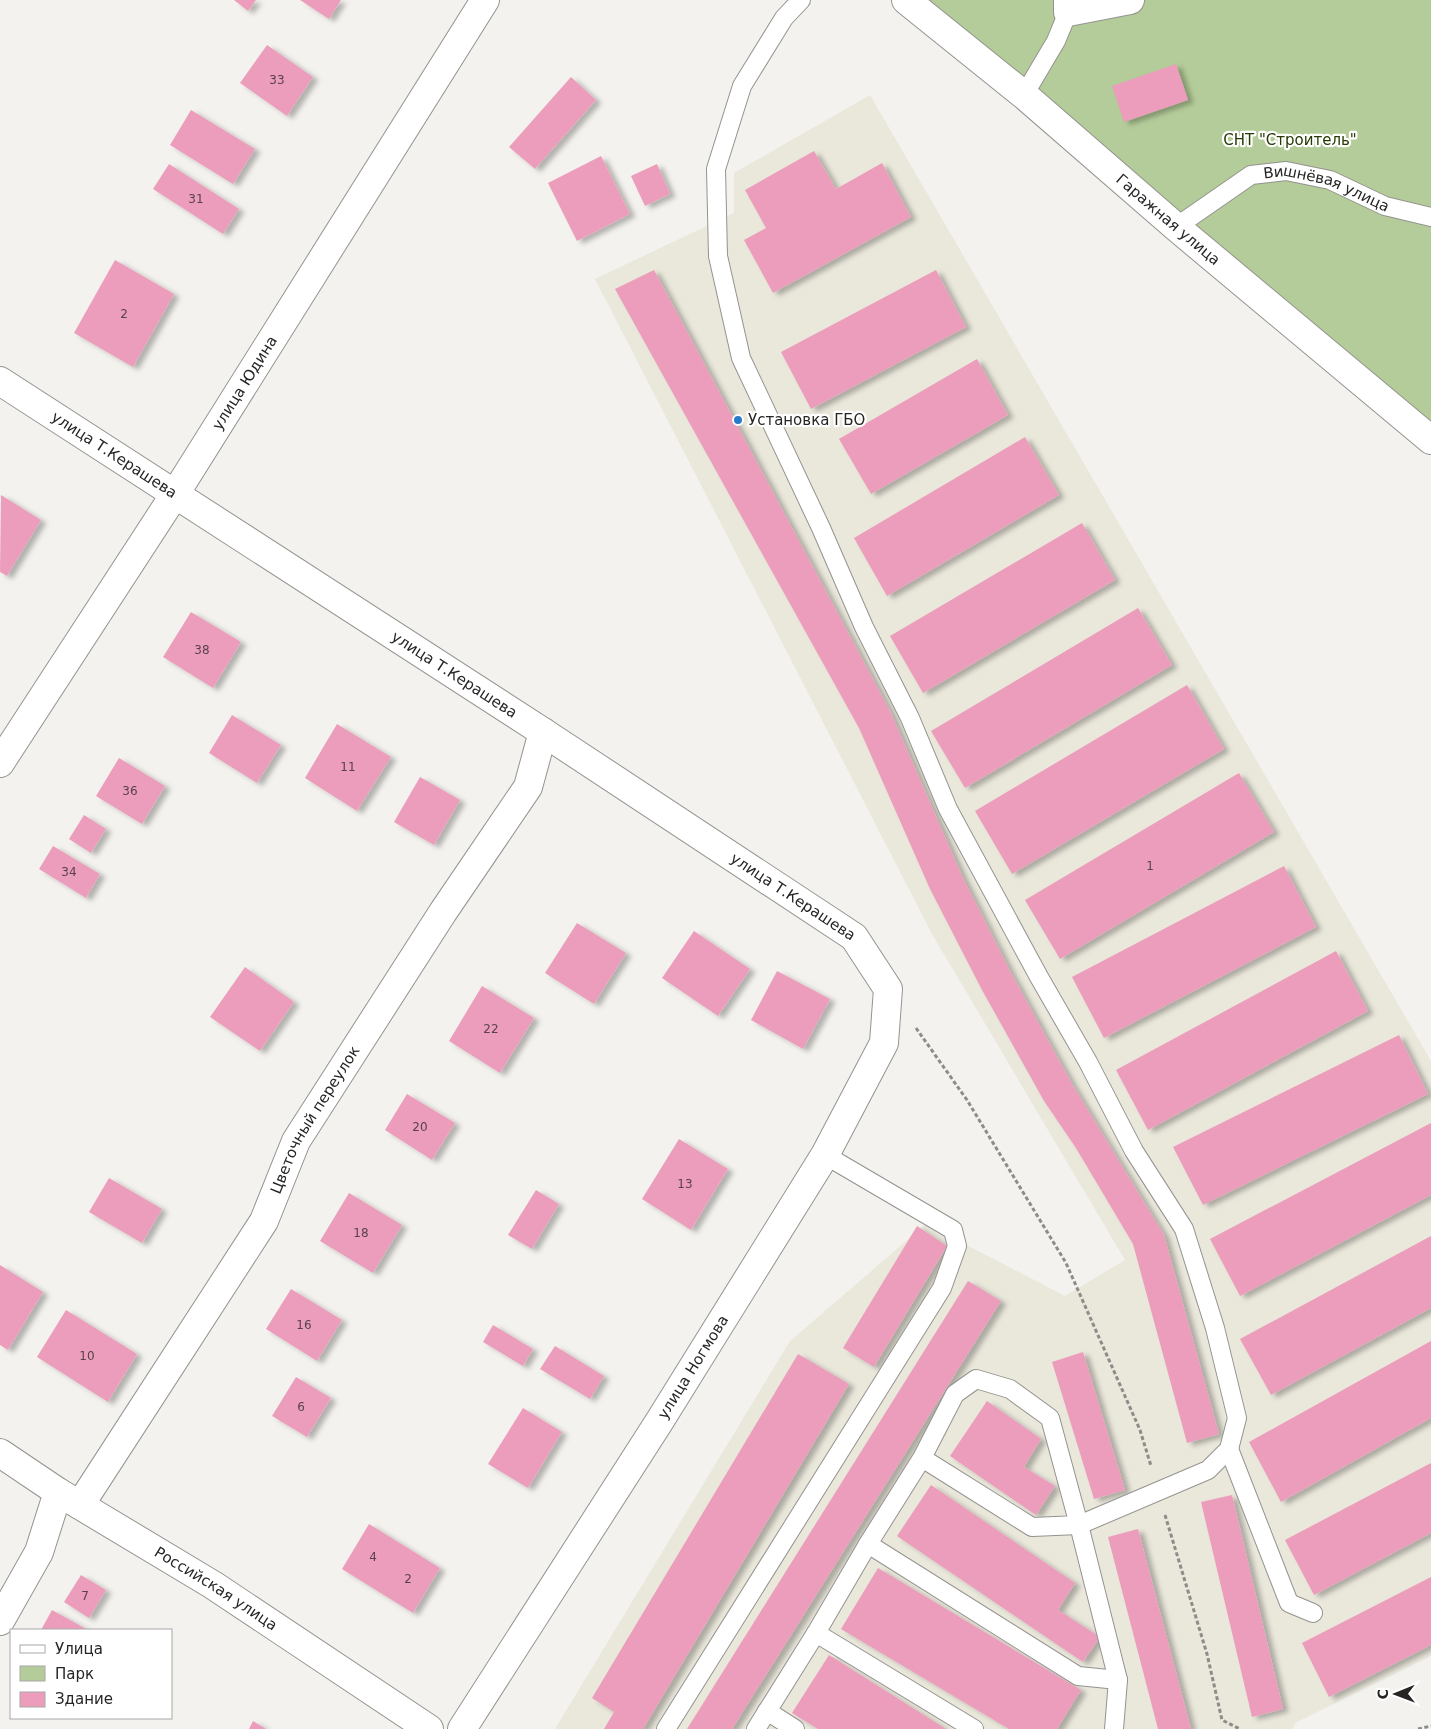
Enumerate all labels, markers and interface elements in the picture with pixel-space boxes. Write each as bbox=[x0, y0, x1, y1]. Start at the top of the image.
house number: 33 bbox=[269, 73, 285, 87]
park label: СНТ "Строитель" bbox=[1223, 131, 1357, 149]
street label: Вишнёвая улица bbox=[1262, 162, 1392, 216]
street label: Гаражная улица bbox=[1112, 170, 1224, 269]
house number: 31 bbox=[188, 192, 204, 206]
house number: 2 bbox=[120, 307, 128, 321]
street label: улица Юдина bbox=[208, 333, 281, 433]
street label: улица Т.Керашева bbox=[48, 408, 180, 502]
place label: Установка ГБО bbox=[748, 411, 865, 429]
marker: Установка ГБО bbox=[732, 414, 744, 426]
street label: улица Т.Керашева bbox=[388, 627, 521, 722]
house number: 38 bbox=[194, 643, 210, 657]
house number: 11 bbox=[340, 760, 356, 774]
house number: 36 bbox=[122, 784, 138, 798]
street label: улица Т.Керашева bbox=[727, 849, 859, 944]
house number: 1 bbox=[1146, 859, 1154, 873]
house number: 34 bbox=[61, 865, 77, 879]
house number: 22 bbox=[483, 1022, 499, 1036]
street label: Цветочный переулок bbox=[267, 1043, 364, 1197]
house number: 20 bbox=[412, 1120, 428, 1134]
house number: 13 bbox=[677, 1177, 693, 1191]
house number: 18 bbox=[353, 1226, 369, 1240]
street label: улица Ногмова bbox=[654, 1312, 732, 1422]
house number: 16 bbox=[296, 1318, 312, 1332]
house number: 10 bbox=[79, 1349, 95, 1363]
house number: 6 bbox=[297, 1400, 305, 1414]
street label: Российская улица bbox=[151, 1543, 281, 1634]
house number: 4 bbox=[369, 1550, 377, 1564]
house number: 2 bbox=[404, 1572, 412, 1586]
house number: 7 bbox=[81, 1589, 89, 1603]
legend bbox=[10, 1629, 172, 1719]
text: Улица bbox=[55, 1640, 103, 1658]
text: Парк bbox=[55, 1665, 94, 1683]
north arrow bbox=[1371, 1669, 1421, 1719]
text: С bbox=[1375, 1689, 1391, 1700]
text: Здание bbox=[55, 1690, 113, 1708]

